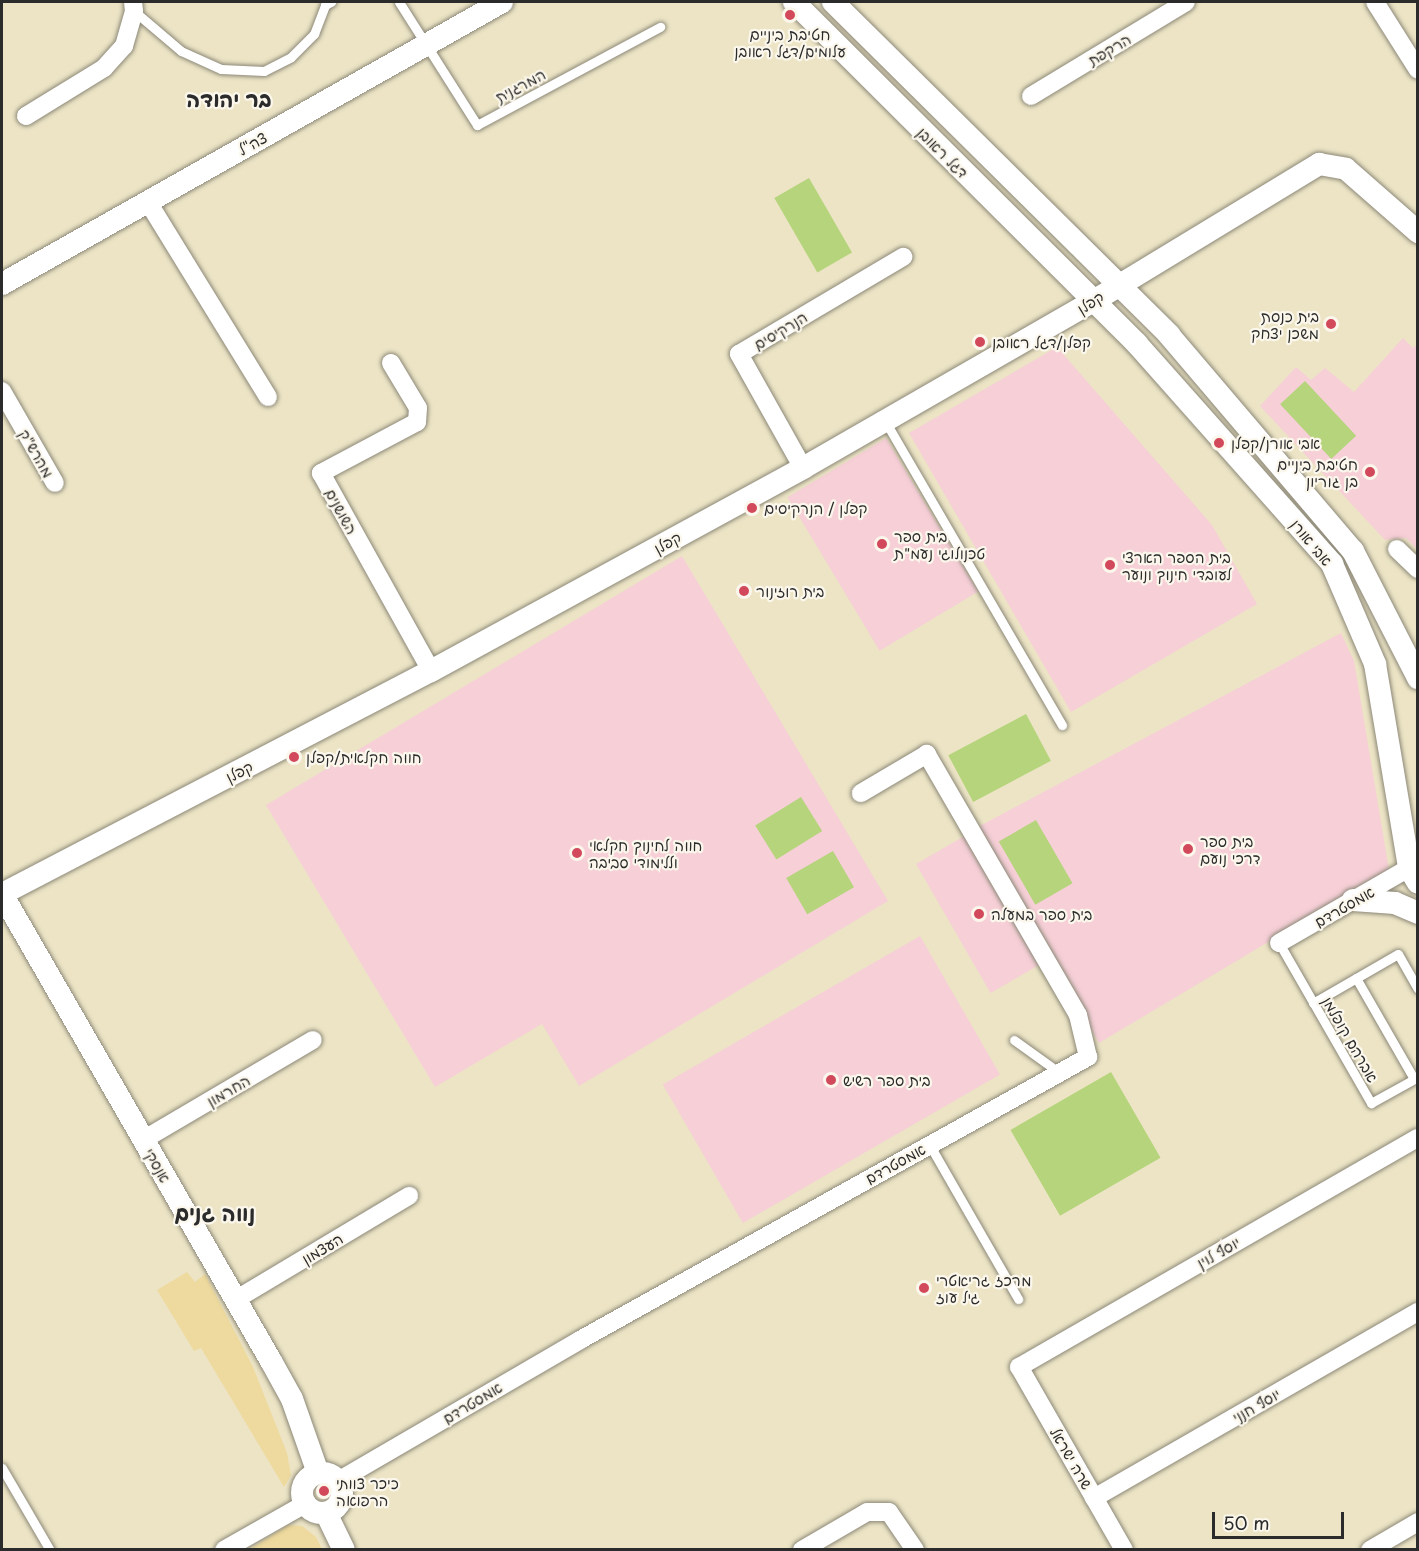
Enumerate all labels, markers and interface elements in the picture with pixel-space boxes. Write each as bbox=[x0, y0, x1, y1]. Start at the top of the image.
marker: חטיבת ביניים עלומים/דגל ראובן bbox=[783, 8, 797, 22]
place label: חטיבת ביניים עלומים/דגל ראובן bbox=[734, 24, 846, 59]
street label: הרקפת bbox=[1084, 29, 1134, 69]
street label: המרגנית bbox=[492, 64, 548, 106]
district label: בר יהודה bbox=[186, 85, 272, 111]
street label: דגל ראובן bbox=[914, 123, 972, 181]
street label: צה"ל bbox=[234, 128, 270, 158]
street label: קפלן bbox=[1073, 287, 1107, 317]
place label: בית כנסת משכן יצחק bbox=[1251, 306, 1319, 341]
street label: הנרקיסים bbox=[750, 307, 810, 353]
marker: בית כנסת משכן יצחק bbox=[1324, 317, 1338, 331]
place label: קפלן/דגל ראובן bbox=[992, 333, 1091, 351]
marker: קפלן/דגל ראובן bbox=[973, 335, 987, 349]
street label: מהרש"ק bbox=[16, 426, 58, 480]
place label: אבי אורן/קפלן bbox=[1231, 434, 1320, 452]
marker: אבי אורן/קפלן bbox=[1212, 436, 1226, 450]
place label: חטיבת ביניים בן גוריון bbox=[1277, 454, 1358, 489]
marker: חטיבת ביניים בן גוריון bbox=[1363, 465, 1377, 479]
street label: השושנים bbox=[322, 485, 362, 537]
place label: קפלן / הנרקיסים bbox=[764, 499, 868, 517]
marker: קפלן / הנרקיסים bbox=[745, 501, 759, 515]
street label: אבי אורן bbox=[1287, 515, 1337, 569]
place label: בית ספר טכנולוגי נעמ"ת bbox=[894, 526, 985, 561]
street label: קפלן bbox=[650, 527, 684, 557]
marker: בית ספר טכנולוגי נעמ"ת bbox=[875, 537, 889, 551]
place label: בית הספר הארצי לעובדי חינוך ונוער bbox=[1122, 547, 1232, 582]
marker: בית הספר הארצי לעובדי חינוך ונוער bbox=[1103, 558, 1117, 572]
place label: בית רוזינור bbox=[756, 582, 824, 600]
marker: בית רוזינור bbox=[737, 584, 751, 598]
place label: חווה חקלאית/קפלן bbox=[306, 748, 421, 766]
marker: חווה חקלאית/קפלן bbox=[287, 750, 301, 764]
street label: קפלן bbox=[222, 757, 256, 785]
place label: בית ספר דרכי נועם bbox=[1200, 831, 1260, 866]
place label: חווה לחינוך חקלאי וללימודי סביבה bbox=[589, 835, 702, 870]
marker: בית ספר דרכי נועם bbox=[1181, 842, 1195, 856]
marker: חווה לחינוך חקלאי וללימודי סביבה bbox=[570, 846, 584, 860]
street label: אמסטרדם bbox=[1311, 882, 1377, 930]
place label: בית ספר במעלה bbox=[991, 905, 1092, 923]
marker: בית ספר במעלה bbox=[972, 907, 986, 921]
street label: אברהם קופלמן bbox=[1319, 993, 1383, 1085]
street label: החרמון bbox=[203, 1070, 253, 1110]
place label: בית ספר רשיש bbox=[843, 1071, 930, 1089]
marker: בית ספר רשיש bbox=[824, 1073, 838, 1087]
street label: אמסטרדם bbox=[862, 1139, 928, 1187]
street label: אנסקי bbox=[141, 1145, 175, 1185]
district label: נווה גנים bbox=[175, 1199, 255, 1225]
street label: העצמון bbox=[298, 1229, 346, 1267]
street label: יוסף לוין bbox=[1193, 1232, 1243, 1272]
place label: מרכז גריאטרי גיל עוז bbox=[936, 1270, 1031, 1305]
marker: מרכז גריאטרי גיל עוז bbox=[917, 1281, 931, 1295]
street label: אמסטרדם bbox=[439, 1377, 505, 1427]
street label: יוסף חנני bbox=[1229, 1384, 1283, 1426]
street label: שרה ישראל bbox=[1047, 1424, 1097, 1492]
place label: כיכר צוותי הרפואה bbox=[336, 1473, 399, 1508]
marker: כיכר צוותי הרפואה bbox=[317, 1484, 331, 1498]
scale bar bbox=[1215, 1500, 1347, 1538]
text: 50 m bbox=[1223, 1509, 1270, 1536]

